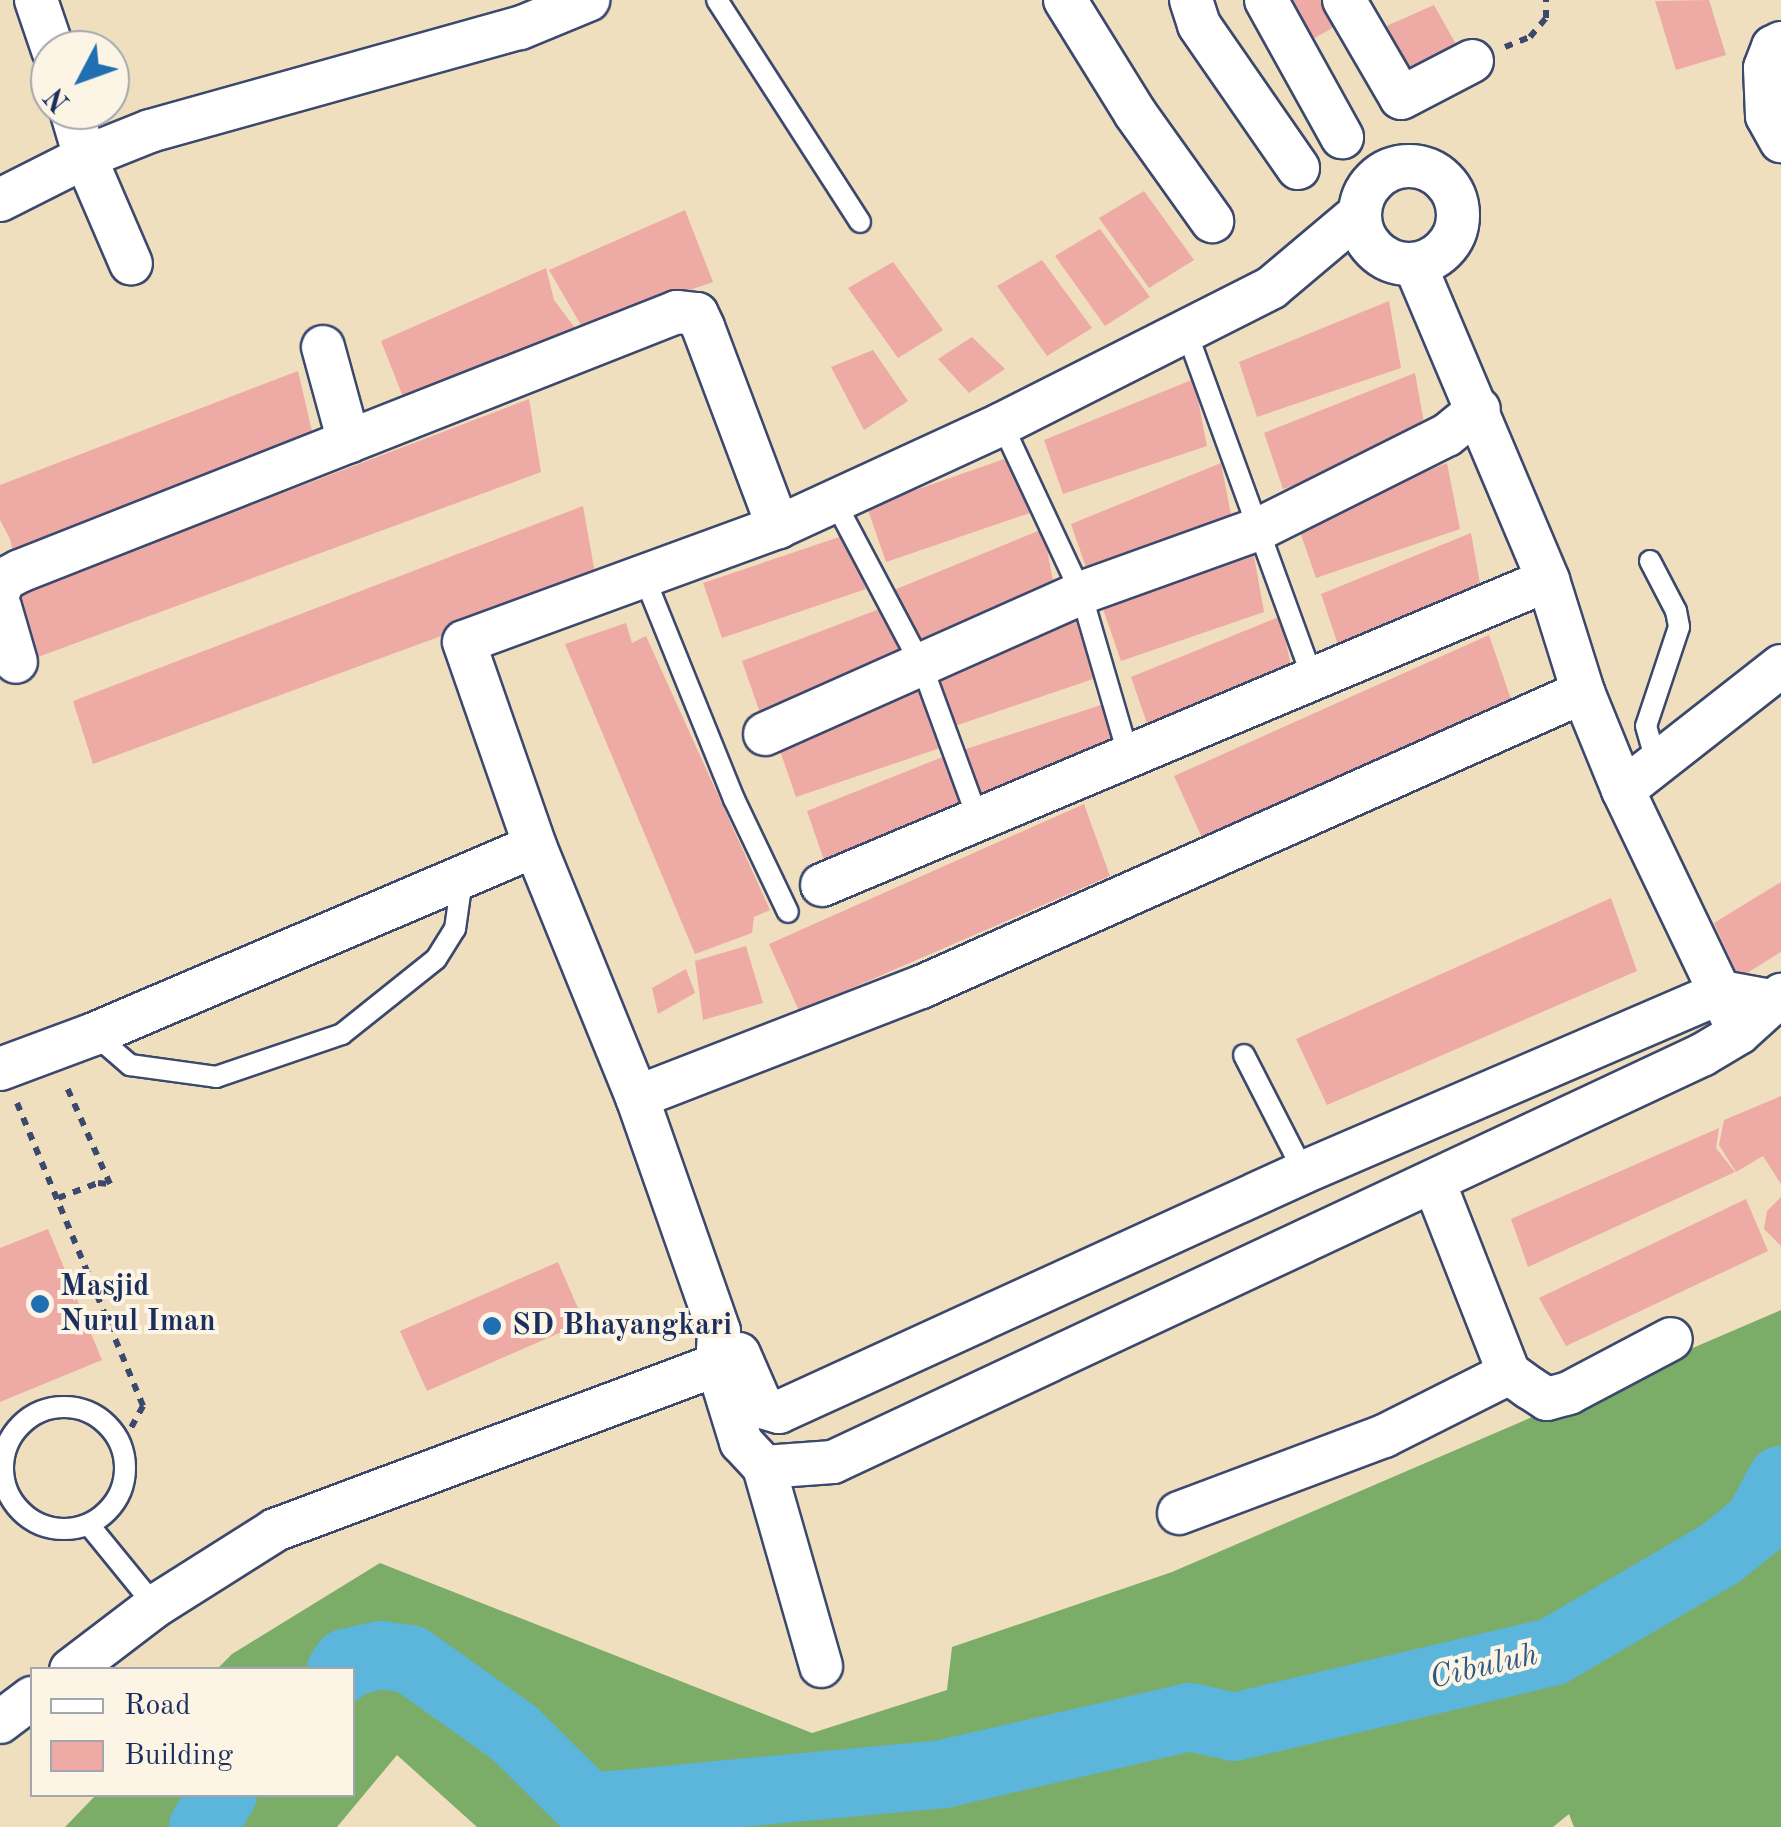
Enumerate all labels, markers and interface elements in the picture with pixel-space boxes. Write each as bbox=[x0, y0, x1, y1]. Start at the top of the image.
north arrow bbox=[30, 30, 130, 130]
text: N bbox=[41, 81, 76, 116]
place label: Masjid Nurul Iman bbox=[60, 1269, 216, 1340]
marker: Masjid Nurul Iman bbox=[29, 1293, 51, 1315]
place label: SD Bhayangkari bbox=[512, 1308, 732, 1344]
marker: SD Bhayangkari bbox=[481, 1315, 503, 1337]
water label: Cibuluh bbox=[1426, 1637, 1542, 1699]
legend bbox=[30, 1667, 355, 1797]
text: Road bbox=[124, 1691, 191, 1721]
text: Building bbox=[124, 1741, 233, 1771]

